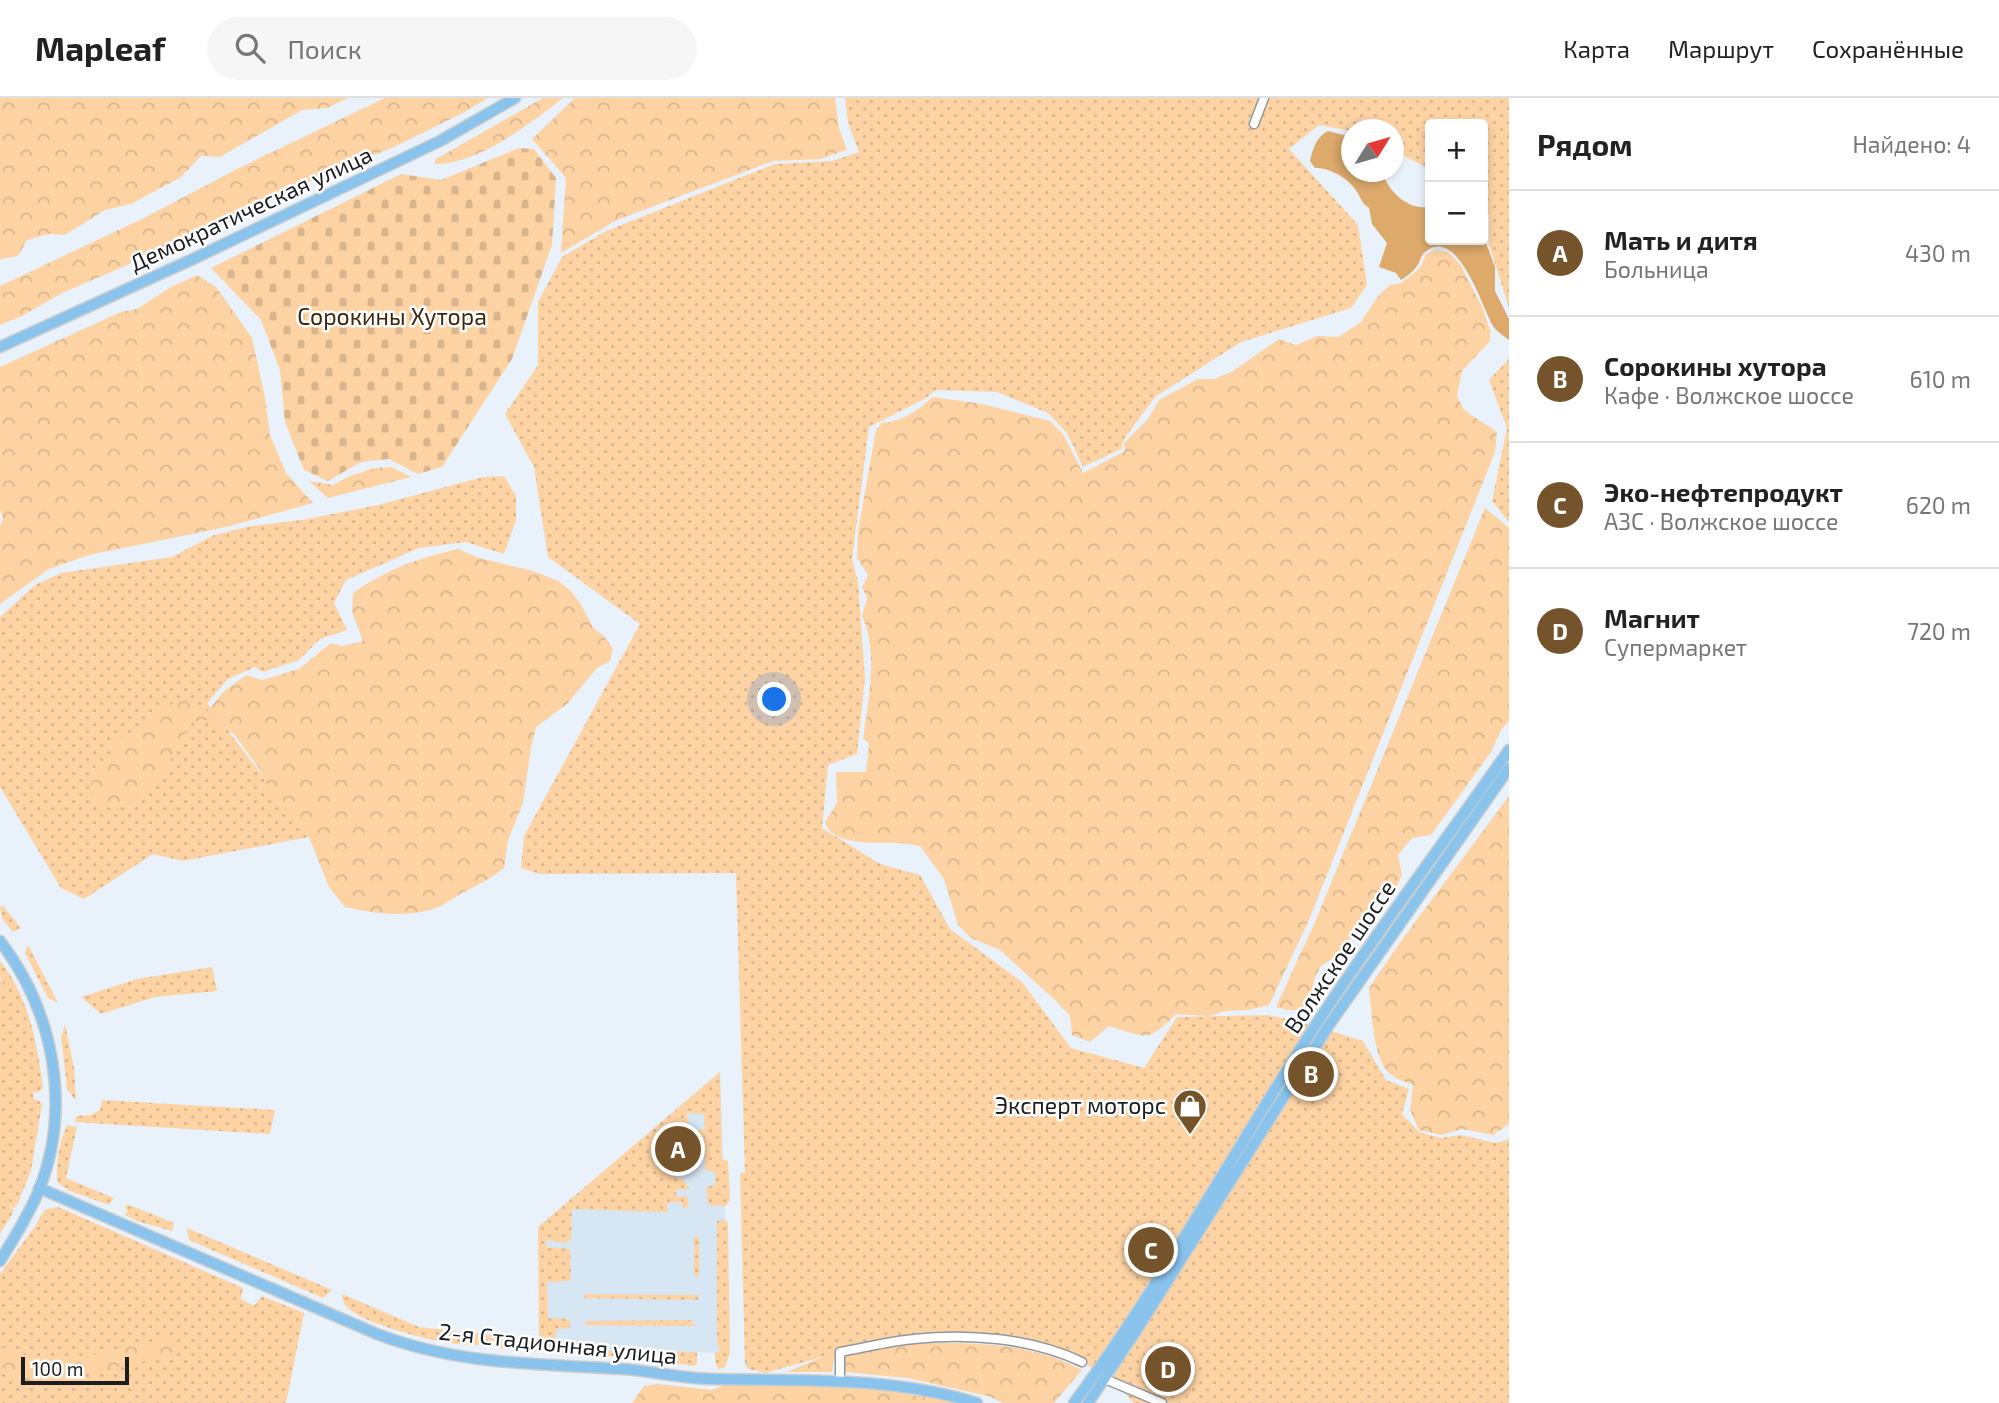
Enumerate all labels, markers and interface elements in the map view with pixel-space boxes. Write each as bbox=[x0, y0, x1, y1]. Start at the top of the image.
search box bbox=[207, 17, 697, 80]
text: Mapleaf bbox=[35, 28, 165, 68]
icon: search bbox=[231, 29, 269, 67]
text: Поиск bbox=[287, 33, 362, 64]
text: Карта bbox=[1563, 34, 1630, 63]
text: Маршрут bbox=[1668, 34, 1774, 63]
text: Сохранённые bbox=[1812, 34, 1964, 63]
north arrow bbox=[1341, 119, 1404, 182]
map controls bbox=[1425, 119, 1488, 245]
button: + bbox=[1425, 119, 1488, 182]
text: Рядом bbox=[1537, 126, 1633, 162]
text: Найдено: 4 bbox=[1852, 130, 1971, 158]
street label: Демократическая улица bbox=[125, 139, 377, 278]
button: − bbox=[1425, 182, 1488, 245]
text: Мать и дитя bbox=[1604, 224, 1758, 255]
text: A bbox=[1552, 239, 1568, 267]
text: 430 m bbox=[1905, 239, 1971, 267]
text: Больница bbox=[1604, 255, 1709, 283]
park label: Сорокины Хутора bbox=[297, 302, 487, 331]
text: Сорокины хутора bbox=[1604, 350, 1827, 381]
text: B bbox=[1553, 365, 1567, 393]
text: 610 m bbox=[1910, 365, 1971, 393]
text: Кафе · Волжское шоссе bbox=[1604, 381, 1854, 409]
text: Эко-нефтепродукт bbox=[1604, 476, 1843, 507]
text: C bbox=[1553, 491, 1567, 519]
text: 620 m bbox=[1906, 491, 1971, 519]
text: АЗС · Волжское шоссе bbox=[1604, 507, 1839, 535]
text: Магнит bbox=[1604, 602, 1700, 633]
text: D bbox=[1552, 617, 1568, 645]
text: 720 m bbox=[1907, 617, 1971, 645]
text: Супермаркет bbox=[1604, 633, 1747, 661]
your location bbox=[757, 682, 791, 716]
street label: Волжское шоссе bbox=[1278, 875, 1401, 1038]
pin: B bbox=[1288, 1048, 1334, 1100]
shop icon: Эксперт моторс bbox=[1171, 1087, 1209, 1136]
place label: Эксперт моторс bbox=[995, 1091, 1166, 1119]
pin: A bbox=[655, 1123, 701, 1175]
pin: C bbox=[1128, 1224, 1174, 1276]
street label: 2-я Стадионная улица bbox=[437, 1317, 679, 1370]
pin: D bbox=[1145, 1343, 1191, 1395]
scale bar bbox=[21, 1354, 130, 1386]
text: 100 m bbox=[32, 1357, 83, 1380]

